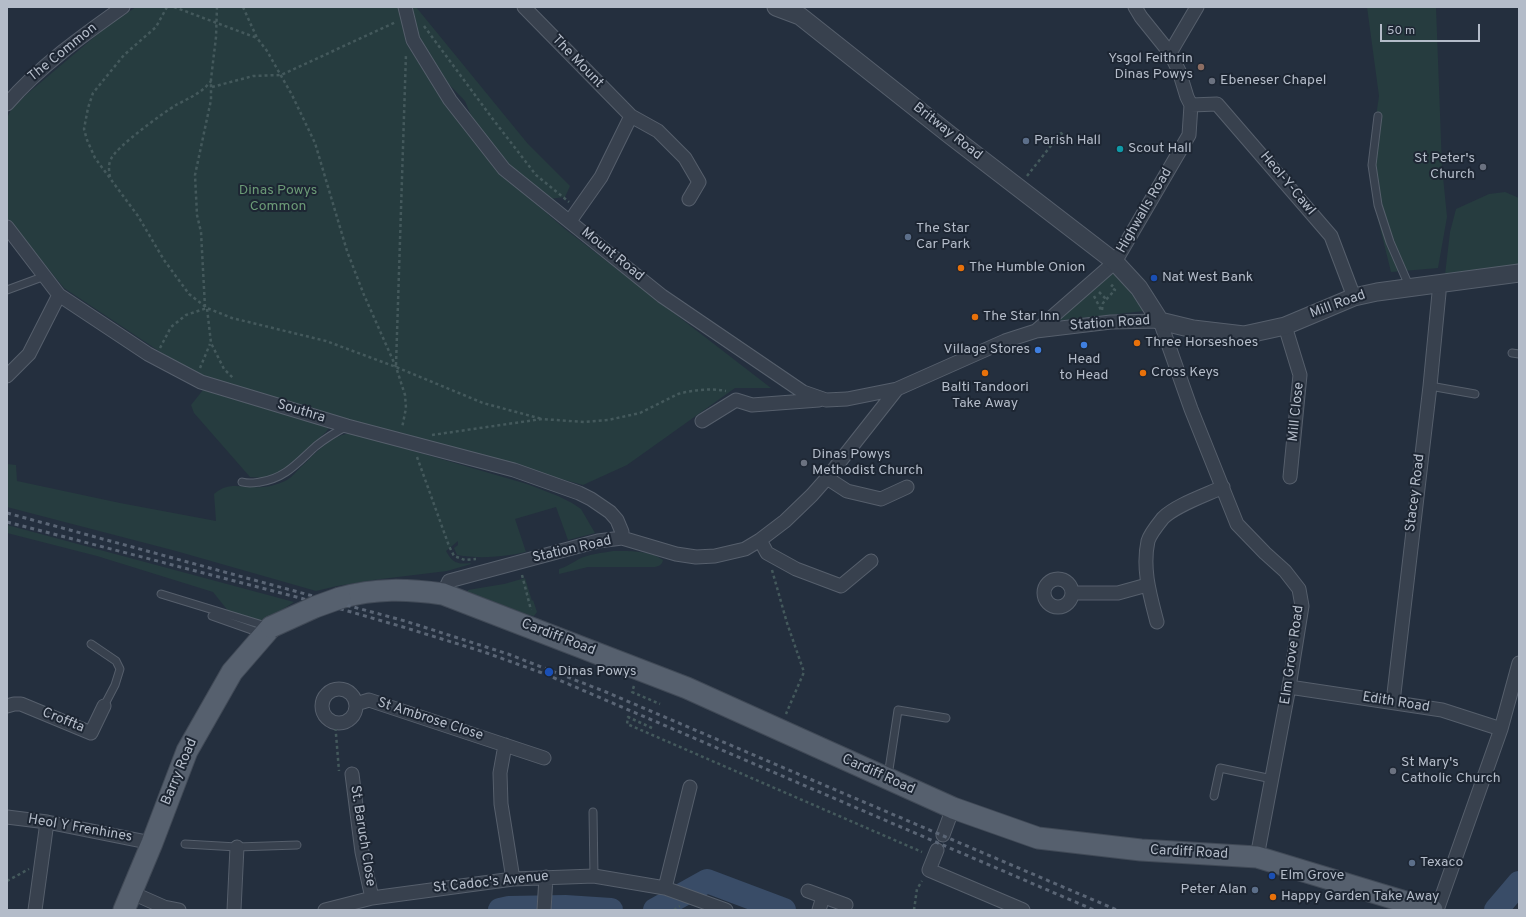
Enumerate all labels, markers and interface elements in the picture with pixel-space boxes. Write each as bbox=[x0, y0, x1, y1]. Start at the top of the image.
scale bar bbox=[1382, 16, 1482, 42]
street label: The Common bbox=[25, 20, 101, 86]
text: 50 m bbox=[1387, 23, 1415, 39]
street label: The Mount bbox=[548, 32, 606, 92]
place label: Ysgol Feithrin Dinas Powys bbox=[1108, 51, 1193, 84]
marker: Ysgol Feithrin Dinas Powys bbox=[1196, 62, 1206, 72]
place label: Ebeneser Chapel bbox=[1220, 73, 1326, 89]
marker: Ebeneser Chapel bbox=[1207, 76, 1217, 86]
street label: Britway Road bbox=[909, 100, 985, 164]
place label: Parish Hall bbox=[1034, 133, 1101, 149]
marker: Parish Hall bbox=[1021, 136, 1031, 146]
place label: Scout Hall bbox=[1128, 141, 1192, 157]
marker: Scout Hall bbox=[1115, 144, 1125, 154]
street label: Heol-Y-Cawl bbox=[1256, 149, 1318, 219]
place label: St Peter's Church bbox=[1414, 151, 1475, 184]
marker: St Peter's Church bbox=[1478, 162, 1488, 172]
street label: Highwalls Road bbox=[1114, 165, 1176, 257]
park label: Dinas Powys Common bbox=[239, 183, 317, 216]
place label: The Star Car Park bbox=[916, 221, 970, 254]
street label: Mount Road bbox=[577, 225, 647, 285]
marker: The Star Car Park bbox=[903, 232, 913, 242]
place label: The Humble Onion bbox=[969, 260, 1085, 276]
marker: The Humble Onion bbox=[956, 263, 966, 273]
place label: Nat West Bank bbox=[1162, 270, 1253, 286]
marker: Nat West Bank bbox=[1149, 273, 1159, 283]
street label: Mill Road bbox=[1308, 287, 1368, 323]
place label: The Star Inn bbox=[983, 309, 1060, 325]
marker: The Star Inn bbox=[970, 312, 980, 322]
street label: Station Road bbox=[1069, 313, 1151, 335]
place label: Three Horseshoes bbox=[1145, 335, 1258, 351]
marker: Three Horseshoes bbox=[1132, 338, 1142, 348]
marker: Head to Head bbox=[1079, 340, 1089, 350]
place label: Village Stores bbox=[944, 342, 1030, 358]
marker: Village Stores bbox=[1033, 345, 1043, 355]
place label: Head to Head bbox=[1060, 352, 1108, 384]
place label: Cross Keys bbox=[1151, 365, 1219, 381]
marker: Balti Tandoori Take Away bbox=[980, 368, 990, 378]
marker: Cross Keys bbox=[1138, 368, 1148, 378]
place label: Balti Tandoori Take Away bbox=[941, 380, 1029, 412]
street label: Mill Close bbox=[1286, 381, 1308, 443]
street label: Southra bbox=[275, 397, 327, 427]
place label: Dinas Powys Methodist Church bbox=[812, 447, 923, 480]
street label: Stacey Road bbox=[1403, 453, 1429, 533]
marker: Dinas Powys Methodist Church bbox=[799, 458, 809, 468]
street label: Station Road bbox=[531, 533, 613, 567]
street label: Elm Grove Road bbox=[1278, 604, 1308, 706]
street label: Cardiff Road bbox=[518, 616, 598, 660]
place label: Dinas Powys bbox=[558, 664, 637, 680]
marker: Dinas Powys bbox=[543, 666, 555, 678]
street label: Edith Road bbox=[1361, 689, 1431, 717]
street label: St Ambrose Close bbox=[375, 695, 485, 745]
street label: Croffta bbox=[39, 705, 87, 737]
street label: Barry Road bbox=[158, 736, 202, 808]
street label: Cardiff Road bbox=[839, 751, 917, 799]
place label: St Mary's Catholic Church bbox=[1401, 755, 1501, 788]
marker: St Mary's Catholic Church bbox=[1388, 766, 1398, 776]
street label: St. Baruch Close bbox=[346, 784, 378, 888]
street label: Heol Y Frenhines bbox=[27, 812, 133, 846]
street label: Cardiff Road bbox=[1149, 843, 1229, 863]
place label: Texaco bbox=[1420, 855, 1463, 871]
marker: Texaco bbox=[1407, 858, 1417, 868]
place label: Elm Grove bbox=[1280, 868, 1344, 884]
street label: St Cadoc's Avenue bbox=[432, 869, 550, 897]
marker: Elm Grove bbox=[1267, 871, 1277, 881]
place label: Peter Alan bbox=[1181, 882, 1247, 898]
marker: Peter Alan bbox=[1250, 885, 1260, 895]
place label: Happy Garden Take Away bbox=[1281, 889, 1439, 905]
marker: Happy Garden Take Away bbox=[1268, 892, 1278, 902]

